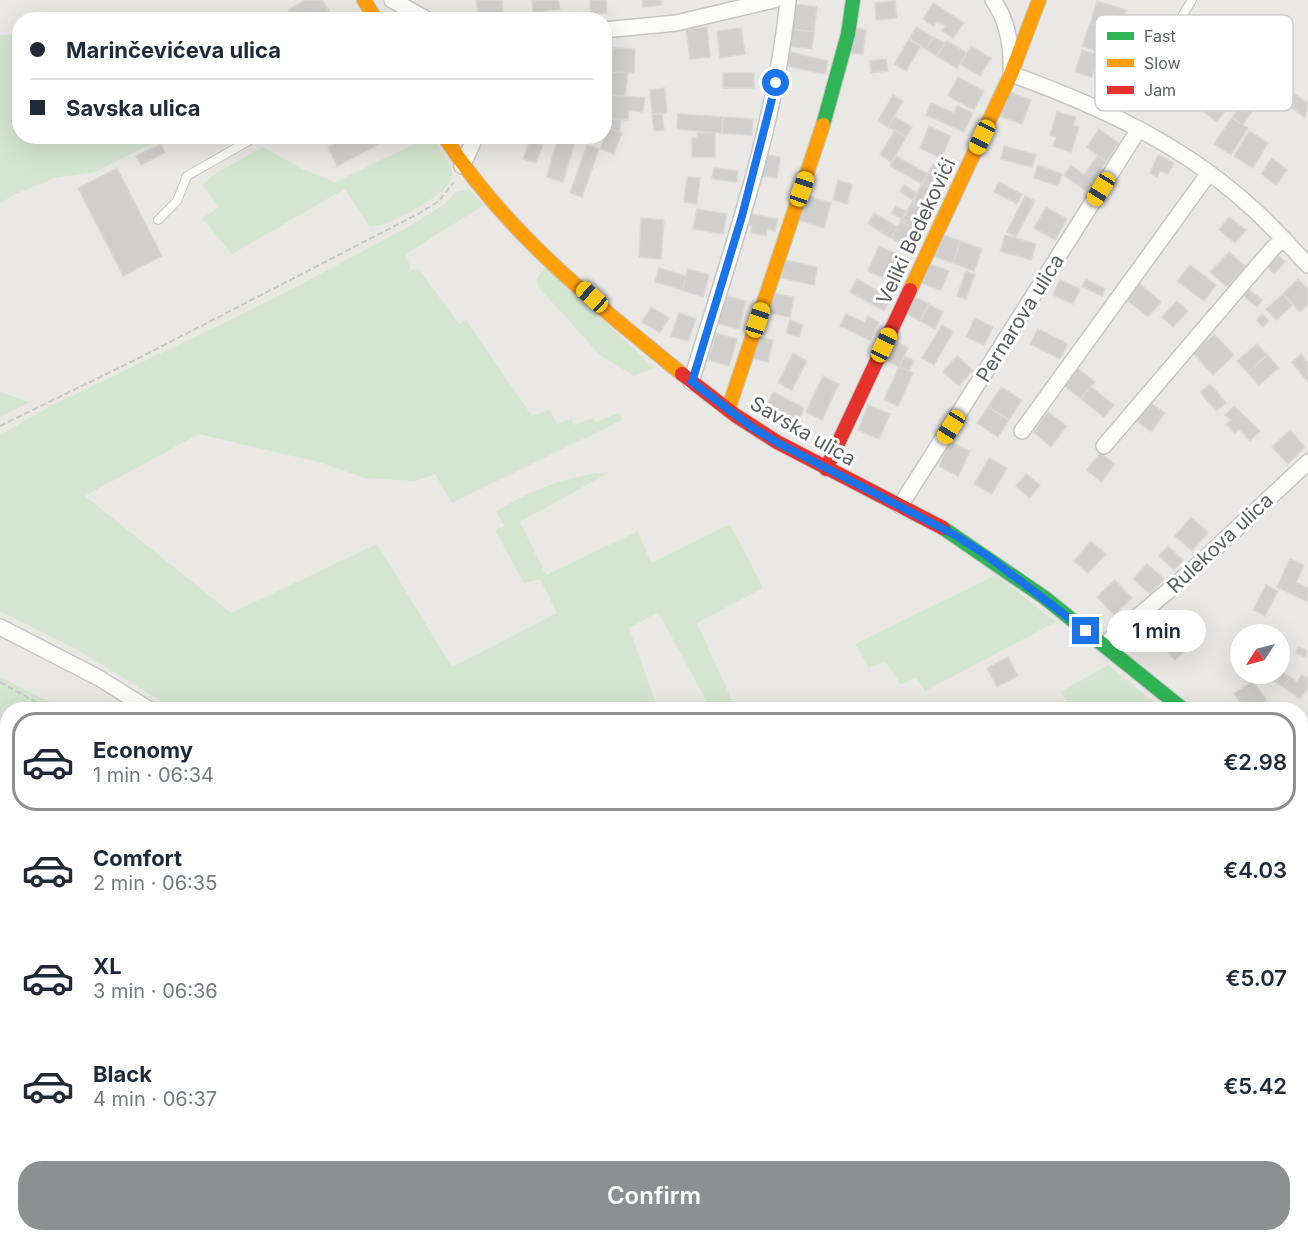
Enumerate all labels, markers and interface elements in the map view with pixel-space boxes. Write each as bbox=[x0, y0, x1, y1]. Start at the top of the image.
legend bbox=[1095, 15, 1293, 111]
text: Fast bbox=[1144, 26, 1176, 46]
text: Marinčevićeva ulica bbox=[66, 37, 281, 63]
text: Slow bbox=[1144, 53, 1181, 73]
route start bbox=[762, 69, 789, 96]
text: Jam bbox=[1144, 80, 1176, 100]
text: Savska ulica bbox=[66, 95, 201, 121]
car bbox=[966, 117, 998, 157]
street label: Veliki Bedekovići bbox=[872, 154, 960, 308]
car bbox=[788, 169, 816, 209]
car bbox=[1084, 169, 1118, 209]
street label: Pernarova ulica bbox=[971, 250, 1069, 386]
car bbox=[573, 278, 611, 316]
car bbox=[744, 300, 772, 340]
car bbox=[868, 325, 900, 365]
street label: Savska ulica bbox=[746, 391, 860, 471]
car bbox=[934, 407, 968, 447]
street label: Rulekova ulica bbox=[1162, 488, 1278, 598]
callout: 1 min bbox=[1107, 610, 1206, 652]
route end bbox=[1072, 617, 1099, 644]
text: 1 min bbox=[1132, 619, 1181, 643]
north arrow bbox=[1230, 624, 1290, 684]
map controls bbox=[1230, 624, 1290, 684]
icon: car bbox=[21, 735, 75, 789]
text: Economy bbox=[93, 737, 193, 763]
text: €2.98 bbox=[1223, 749, 1287, 775]
text: 1 min · 06:34 bbox=[93, 763, 214, 787]
icon: car bbox=[21, 843, 75, 897]
text: Comfort bbox=[93, 845, 182, 871]
text: €4.03 bbox=[1223, 857, 1287, 883]
text: 2 min · 06:35 bbox=[93, 871, 217, 895]
icon: car bbox=[21, 951, 75, 1005]
text: XL bbox=[93, 953, 122, 979]
text: €5.07 bbox=[1226, 965, 1287, 991]
text: 3 min · 06:36 bbox=[93, 979, 218, 1003]
icon: car bbox=[21, 1059, 75, 1113]
text: Black bbox=[93, 1061, 152, 1087]
text: €5.42 bbox=[1223, 1073, 1287, 1099]
text: 4 min · 06:37 bbox=[93, 1087, 217, 1111]
button: Confirm bbox=[18, 1161, 1290, 1230]

